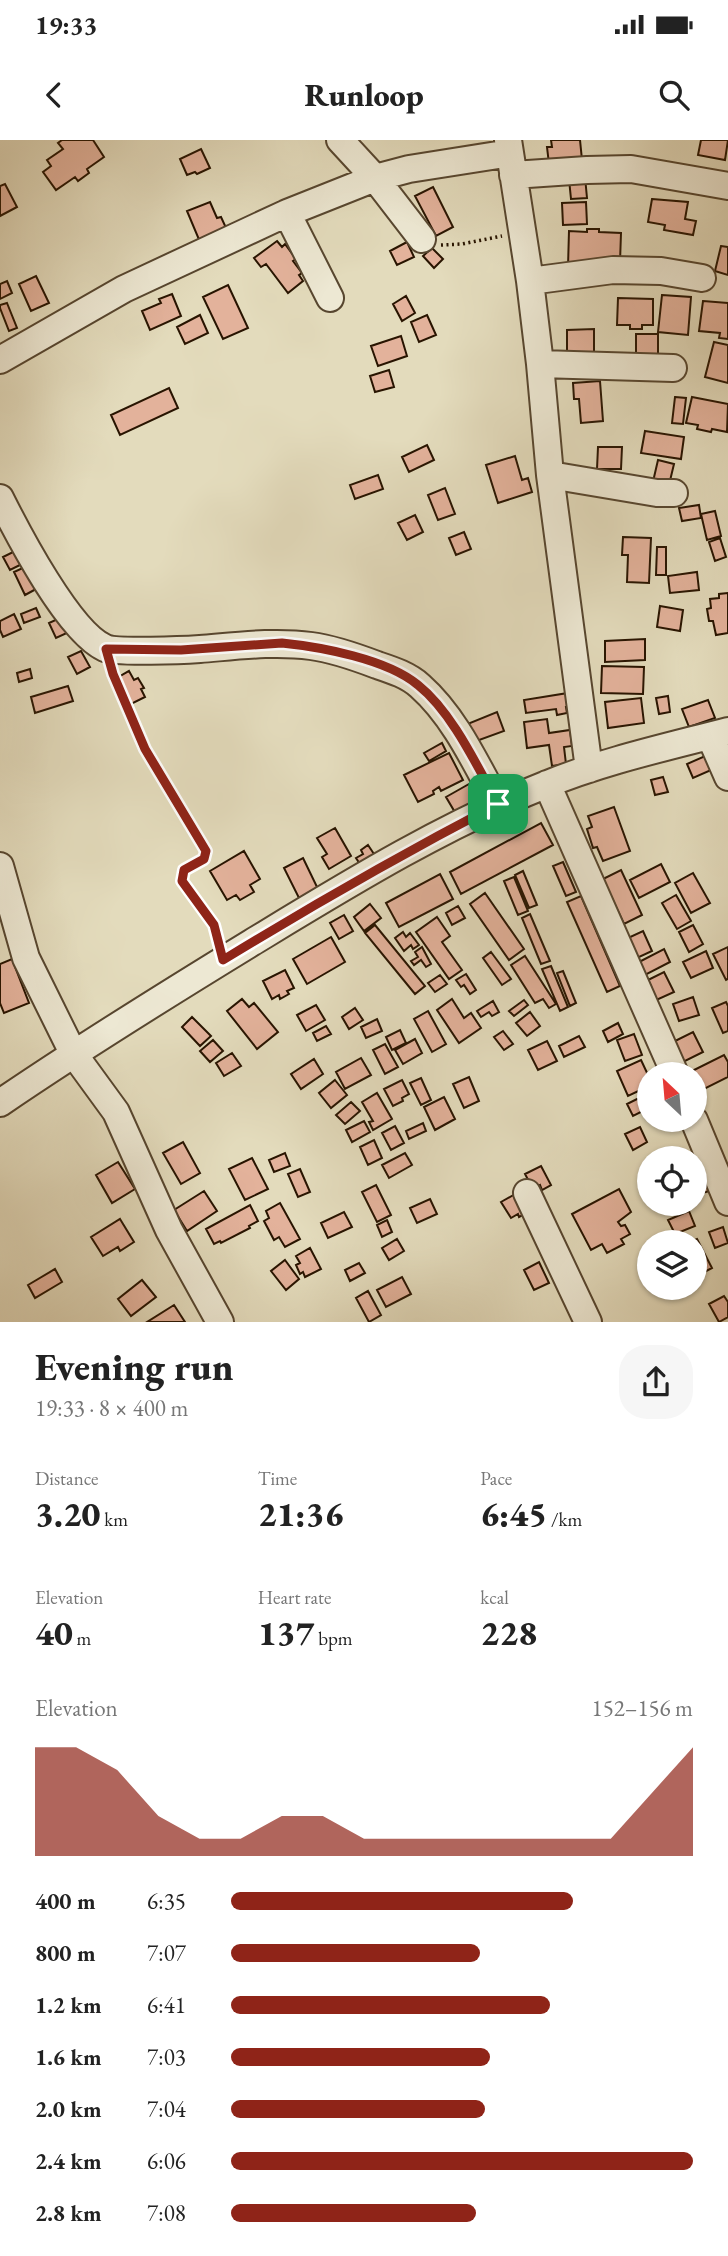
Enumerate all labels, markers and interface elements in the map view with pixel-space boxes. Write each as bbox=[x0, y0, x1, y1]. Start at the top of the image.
text: 19:33 bbox=[35, 8, 97, 42]
text: Runloop bbox=[304, 74, 424, 116]
icon: back bbox=[35, 76, 73, 114]
icon: search bbox=[655, 76, 693, 114]
pin bbox=[468, 774, 528, 834]
icon: arrive bbox=[479, 785, 517, 823]
north arrow bbox=[637, 1062, 707, 1132]
map controls bbox=[637, 1062, 707, 1300]
button: locate bbox=[637, 1146, 707, 1216]
button: layers bbox=[637, 1230, 707, 1300]
text: Evening run bbox=[35, 1342, 233, 1391]
button: share bbox=[619, 1345, 693, 1419]
text: 19:33 · 8 × 400 m bbox=[35, 1393, 188, 1423]
text: Distance bbox=[35, 1466, 98, 1491]
text: Time bbox=[258, 1466, 297, 1491]
text: Pace bbox=[480, 1466, 512, 1491]
text: 3.20 bbox=[35, 1491, 101, 1536]
text: 21:36 bbox=[258, 1491, 343, 1536]
text: 6:45 bbox=[480, 1491, 547, 1536]
text: km bbox=[101, 1507, 128, 1532]
text: /km bbox=[547, 1507, 582, 1532]
text: Elevation bbox=[35, 1585, 103, 1610]
text: Heart rate bbox=[258, 1585, 331, 1610]
text: kcal bbox=[480, 1585, 509, 1610]
text: 40 bbox=[35, 1610, 73, 1655]
text: 137 bbox=[258, 1610, 314, 1655]
text: 228 bbox=[480, 1610, 537, 1655]
text: m bbox=[73, 1626, 91, 1651]
text: bpm bbox=[314, 1626, 353, 1651]
text: Elevation bbox=[35, 1693, 118, 1723]
text: 152–156 m bbox=[592, 1693, 693, 1723]
text: 400 m bbox=[35, 1886, 96, 1916]
text: 6:35 bbox=[147, 1886, 186, 1916]
text: 800 m bbox=[35, 1938, 96, 1968]
text: 7:07 bbox=[147, 1938, 186, 1968]
text: 1.2 km bbox=[35, 1990, 102, 2020]
text: 6:41 bbox=[147, 1990, 186, 2020]
text: 1.6 km bbox=[35, 2042, 102, 2072]
text: 7:03 bbox=[147, 2042, 186, 2072]
text: 2.0 km bbox=[35, 2094, 102, 2124]
text: 7:04 bbox=[147, 2094, 186, 2124]
text: 2.4 km bbox=[35, 2146, 102, 2176]
text: 6:06 bbox=[147, 2146, 186, 2176]
text: 2.8 km bbox=[35, 2198, 102, 2228]
text: 7:08 bbox=[147, 2198, 186, 2228]

